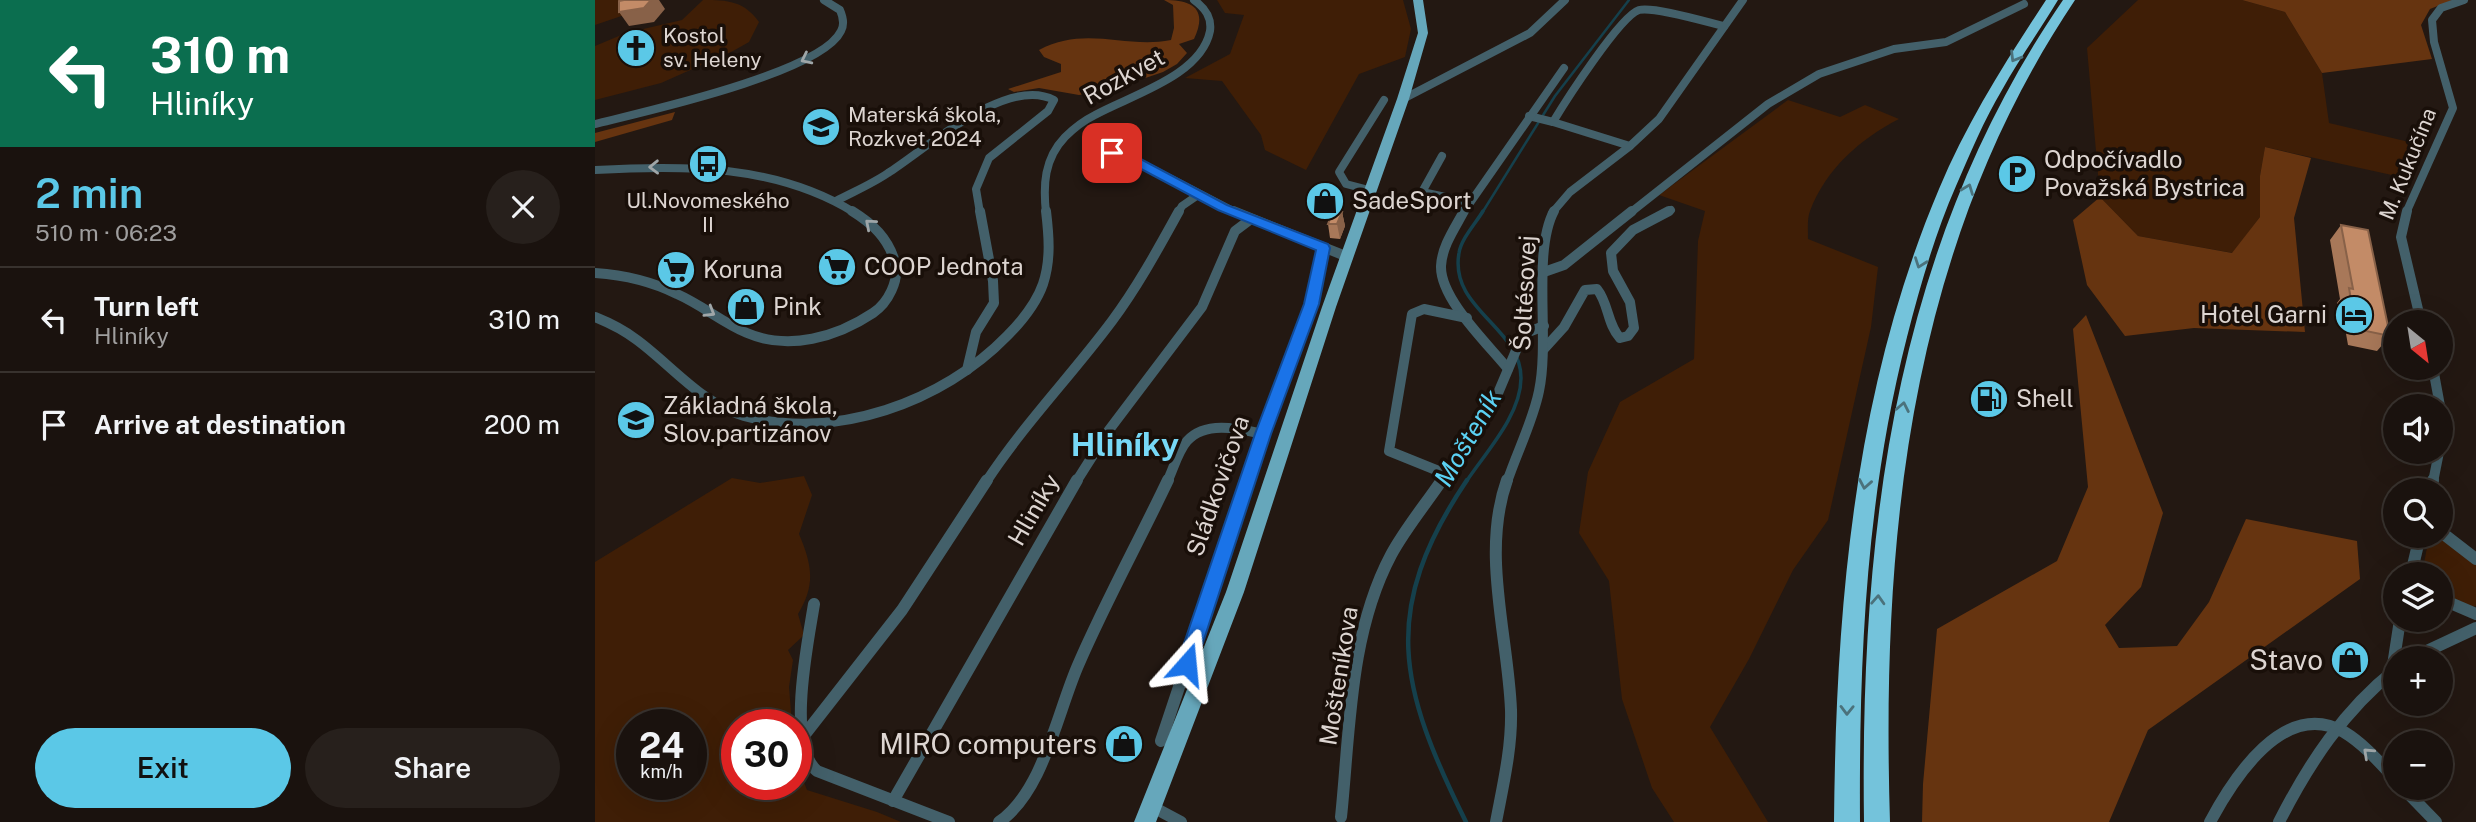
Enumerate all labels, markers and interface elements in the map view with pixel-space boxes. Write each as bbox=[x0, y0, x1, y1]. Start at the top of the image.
place label: Kostol sv. Heleny bbox=[663, 23, 761, 72]
text: 310 m bbox=[150, 26, 290, 84]
church icon: Kostol sv. Heleny bbox=[615, 27, 657, 69]
icon: left bbox=[35, 28, 126, 119]
street label: Rozkvet bbox=[1078, 42, 1169, 110]
one-way arrow bbox=[2010, 49, 2023, 62]
one-way arrow bbox=[801, 51, 813, 65]
text: Hliníky bbox=[150, 85, 254, 122]
place label: Materská škola, Rozkvet 2024 bbox=[848, 102, 1001, 151]
street label: M. Kukučína bbox=[2374, 104, 2441, 223]
school or university icon: Materská škola, Rozkvet 2024 bbox=[800, 106, 842, 148]
pin bbox=[1082, 123, 1142, 183]
icon: arrive bbox=[1093, 134, 1131, 172]
bus stop icon: Ul.Novomeského II bbox=[687, 143, 729, 185]
place label: Odpočívadlo Považská Bystrica bbox=[2044, 145, 2245, 201]
parking icon: Odpočívadlo Považská Bystrica bbox=[1996, 153, 2038, 195]
one-way arrow bbox=[649, 160, 660, 175]
text: 2 min bbox=[35, 168, 143, 217]
button: close bbox=[486, 170, 560, 244]
shop icon: SadeSport bbox=[1304, 180, 1346, 222]
one-way arrow bbox=[1960, 184, 1974, 196]
place label: SadeSport bbox=[1352, 186, 1472, 214]
place label: Ul.Novomeského II bbox=[626, 188, 790, 237]
text: 510 m · 06:23 bbox=[35, 219, 177, 246]
one-way arrow bbox=[865, 220, 878, 232]
street label: Šoltésovej bbox=[1507, 234, 1541, 351]
supermarket icon: COOP Jednota bbox=[816, 246, 858, 288]
supermarket icon: Koruna bbox=[655, 249, 697, 291]
place label: COOP Jednota bbox=[864, 252, 1024, 280]
place label: Koruna bbox=[703, 255, 783, 283]
one-way arrow bbox=[1914, 257, 1928, 269]
shop icon: Pink bbox=[725, 286, 767, 328]
text: Turn left bbox=[94, 291, 199, 322]
place label: Pink bbox=[773, 292, 822, 320]
hotel icon: Hotel Garni bbox=[2333, 294, 2375, 336]
place label: Hotel Garni bbox=[2200, 300, 2327, 328]
icon: left bbox=[35, 301, 73, 339]
text: 310 m bbox=[488, 304, 560, 335]
one-way arrow bbox=[702, 304, 715, 317]
north arrow bbox=[2383, 310, 2453, 380]
map controls bbox=[2383, 310, 2453, 800]
text: Hliníky bbox=[94, 322, 169, 349]
fuel station icon: Shell bbox=[1968, 378, 2010, 420]
water label: Mošteník bbox=[1427, 384, 1508, 492]
place label: Shell bbox=[2016, 384, 2074, 412]
place label: Základná škola, Slov.partizánov bbox=[663, 391, 838, 447]
button: sound bbox=[2383, 394, 2453, 464]
school or university icon: Základná škola, Slov.partizánov bbox=[615, 399, 657, 441]
one-way arrow bbox=[1894, 401, 1909, 413]
icon: arrive bbox=[35, 406, 73, 444]
text: Arrive at destination bbox=[94, 409, 346, 440]
text: 200 m bbox=[484, 409, 560, 440]
street label: Sládkovičova bbox=[1180, 412, 1254, 560]
district label: Hliníky bbox=[1071, 426, 1179, 463]
street label: Hliníky bbox=[1001, 469, 1065, 550]
one-way arrow bbox=[1858, 478, 1873, 490]
button: search bbox=[2383, 478, 2453, 548]
button: layers bbox=[2383, 562, 2453, 632]
one-way arrow bbox=[1870, 595, 1885, 606]
street label: Mošteníkova bbox=[1313, 604, 1363, 747]
position arrow bbox=[1150, 627, 1224, 701]
shop icon: Stavo bbox=[2329, 639, 2371, 681]
place label: Stavo bbox=[2249, 643, 2323, 676]
button: + bbox=[2383, 646, 2453, 716]
one-way arrow bbox=[1839, 706, 1855, 716]
speed limit sign: 30 bbox=[721, 709, 812, 800]
shop icon: MIRO computers bbox=[1103, 723, 1145, 765]
text: 24 bbox=[639, 725, 684, 766]
place label: MIRO computers bbox=[879, 727, 1097, 760]
button: Exit bbox=[35, 728, 291, 808]
button: Share bbox=[305, 728, 560, 808]
button: − bbox=[2383, 730, 2453, 800]
one-way arrow bbox=[2363, 748, 2376, 761]
text: km/h bbox=[640, 761, 683, 782]

